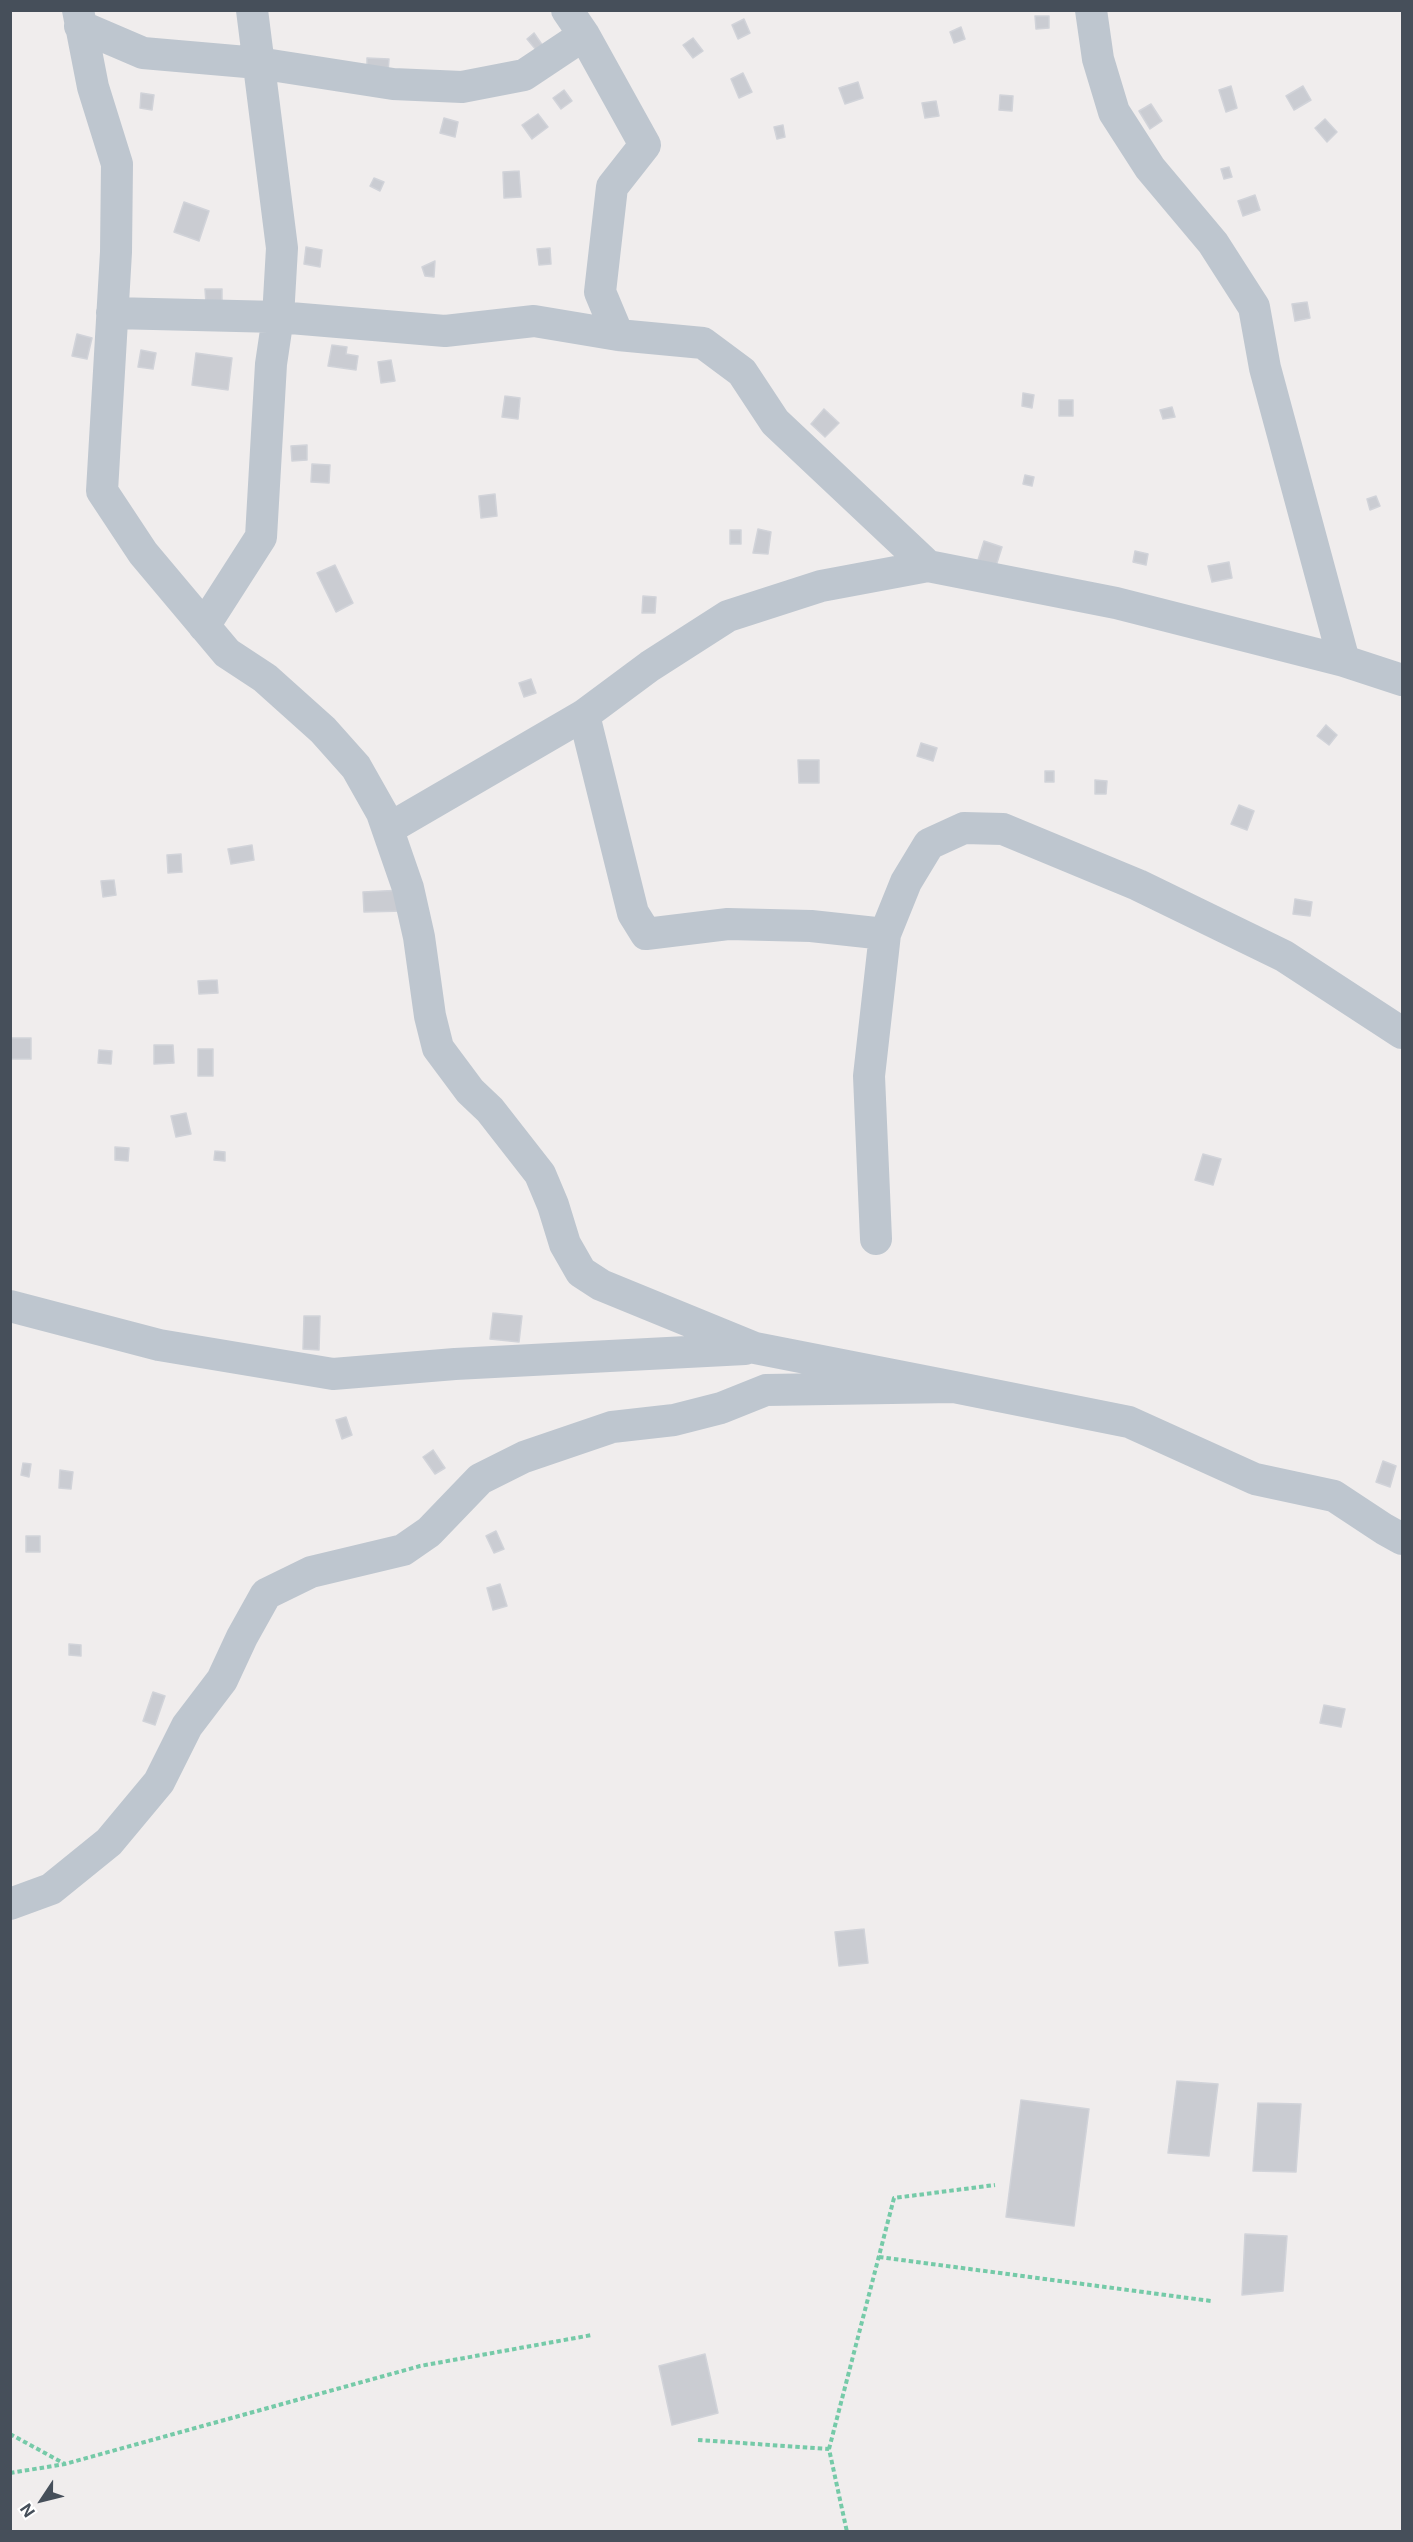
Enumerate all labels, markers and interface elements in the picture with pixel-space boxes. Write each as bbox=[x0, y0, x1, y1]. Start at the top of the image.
north arrow bbox=[12, 2470, 72, 2530]
text: N bbox=[16, 2500, 39, 2521]

